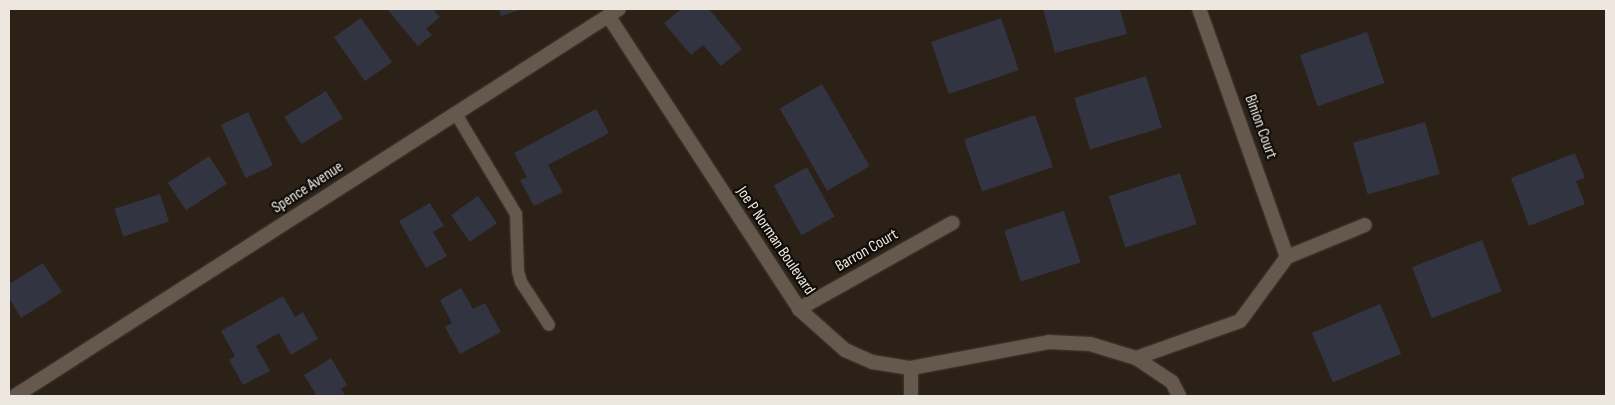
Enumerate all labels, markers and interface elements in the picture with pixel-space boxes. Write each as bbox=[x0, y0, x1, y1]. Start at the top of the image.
street label: Binion Court bbox=[1240, 92, 1280, 162]
street label: Spence Avenue bbox=[269, 158, 347, 218]
street label: Joe P Norman Boulevard bbox=[732, 183, 818, 299]
street label: Barron Court bbox=[832, 225, 902, 277]

